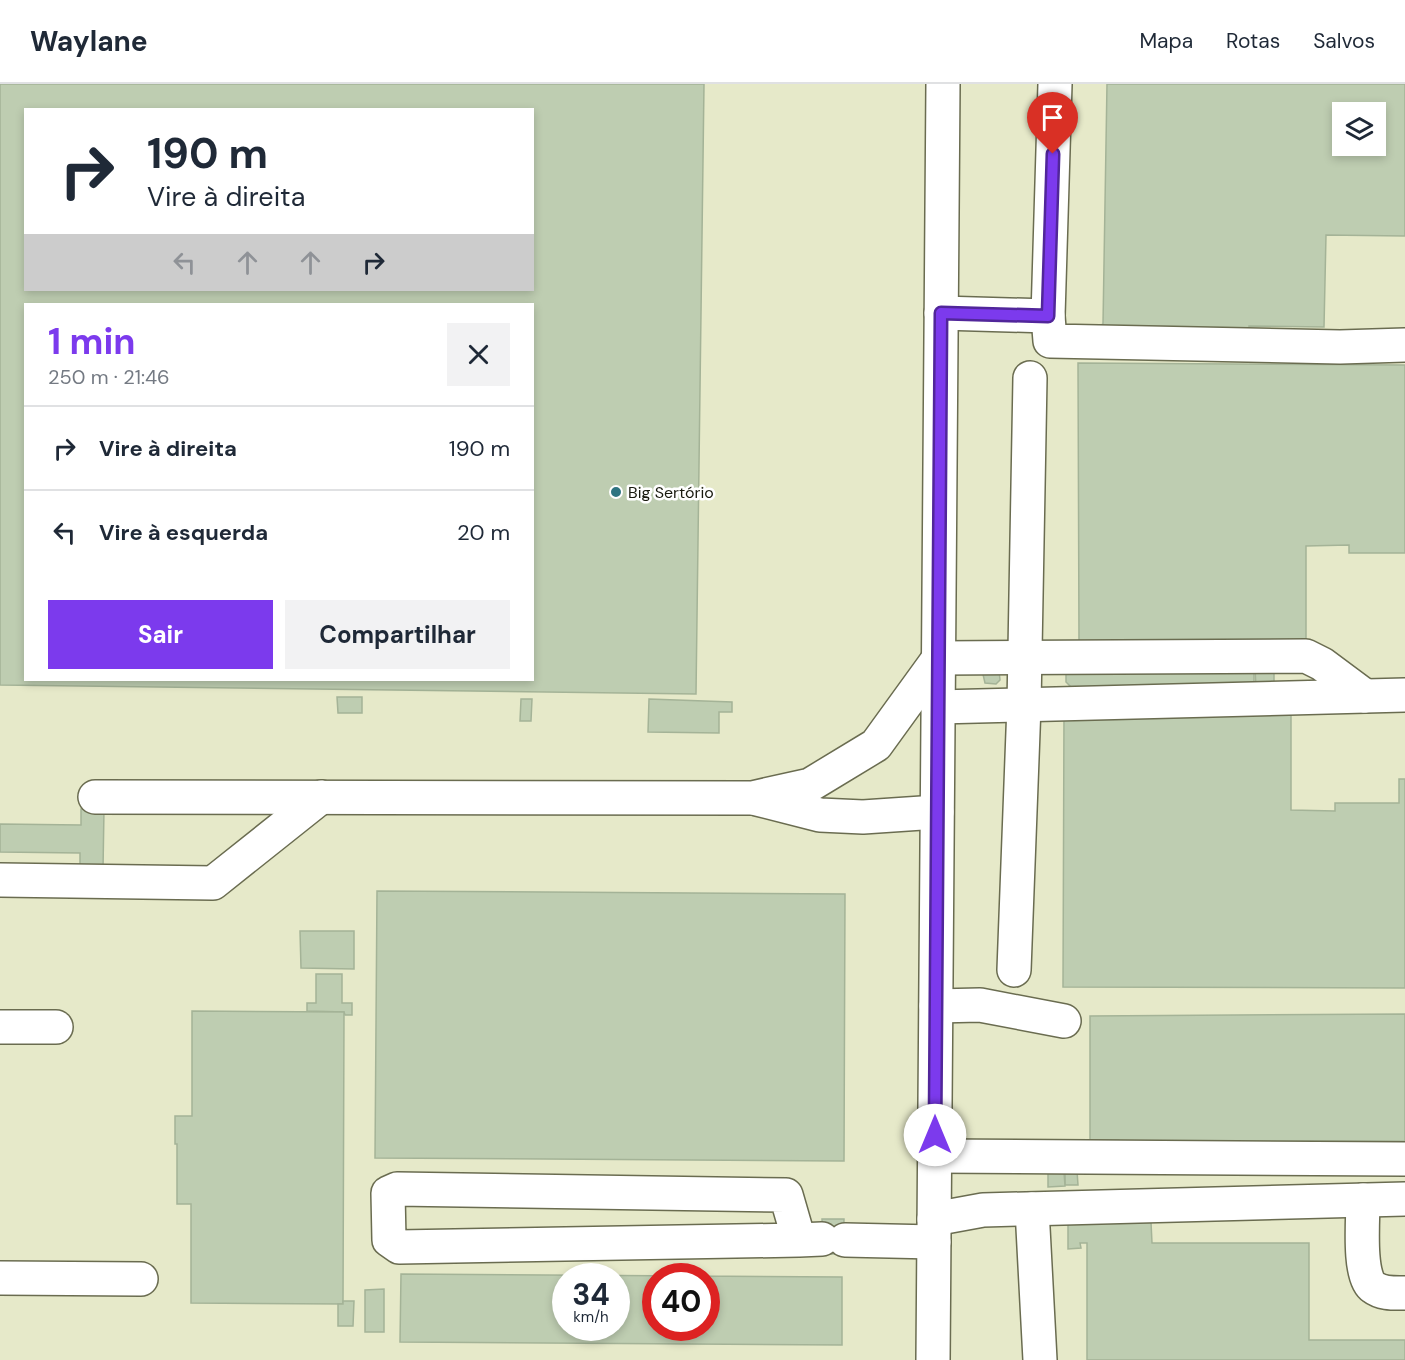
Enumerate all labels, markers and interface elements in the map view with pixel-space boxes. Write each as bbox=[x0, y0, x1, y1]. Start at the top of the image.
text: Waylane bbox=[30, 23, 148, 60]
text: Mapa bbox=[1139, 27, 1193, 55]
text: Rotas bbox=[1226, 27, 1280, 55]
text: Salvos bbox=[1313, 27, 1375, 55]
pin bbox=[1027, 92, 1078, 154]
icon: arrive bbox=[1036, 101, 1069, 134]
map controls bbox=[1332, 102, 1386, 156]
button: layers bbox=[1332, 102, 1386, 156]
text: 190 m bbox=[147, 126, 268, 181]
icon: right bbox=[48, 132, 126, 210]
text: Vire à direita bbox=[147, 179, 305, 214]
icon: left bbox=[168, 246, 201, 279]
icon: ahead bbox=[231, 246, 264, 279]
icon: ahead bbox=[294, 246, 327, 279]
icon: right bbox=[357, 246, 390, 279]
text: 1 min bbox=[48, 318, 136, 365]
button: close bbox=[447, 323, 510, 386]
text: 250 m · 21:46 bbox=[48, 364, 170, 390]
icon: right bbox=[48, 432, 81, 465]
text: Vire à direita bbox=[99, 434, 237, 463]
text: 190 m bbox=[449, 434, 510, 463]
place label: Big Sertório bbox=[628, 482, 714, 503]
marker: Big Sertório bbox=[609, 485, 623, 499]
icon: left bbox=[48, 516, 81, 549]
text: Vire à esquerda bbox=[99, 518, 268, 547]
text: 20 m bbox=[457, 518, 510, 547]
button: Sair bbox=[48, 600, 273, 669]
button: Compartilhar bbox=[285, 600, 510, 669]
position arrow bbox=[903, 1103, 967, 1167]
speed limit sign: 40 bbox=[642, 1263, 720, 1341]
text: 34 bbox=[572, 1275, 610, 1314]
text: km/h bbox=[573, 1307, 609, 1327]

